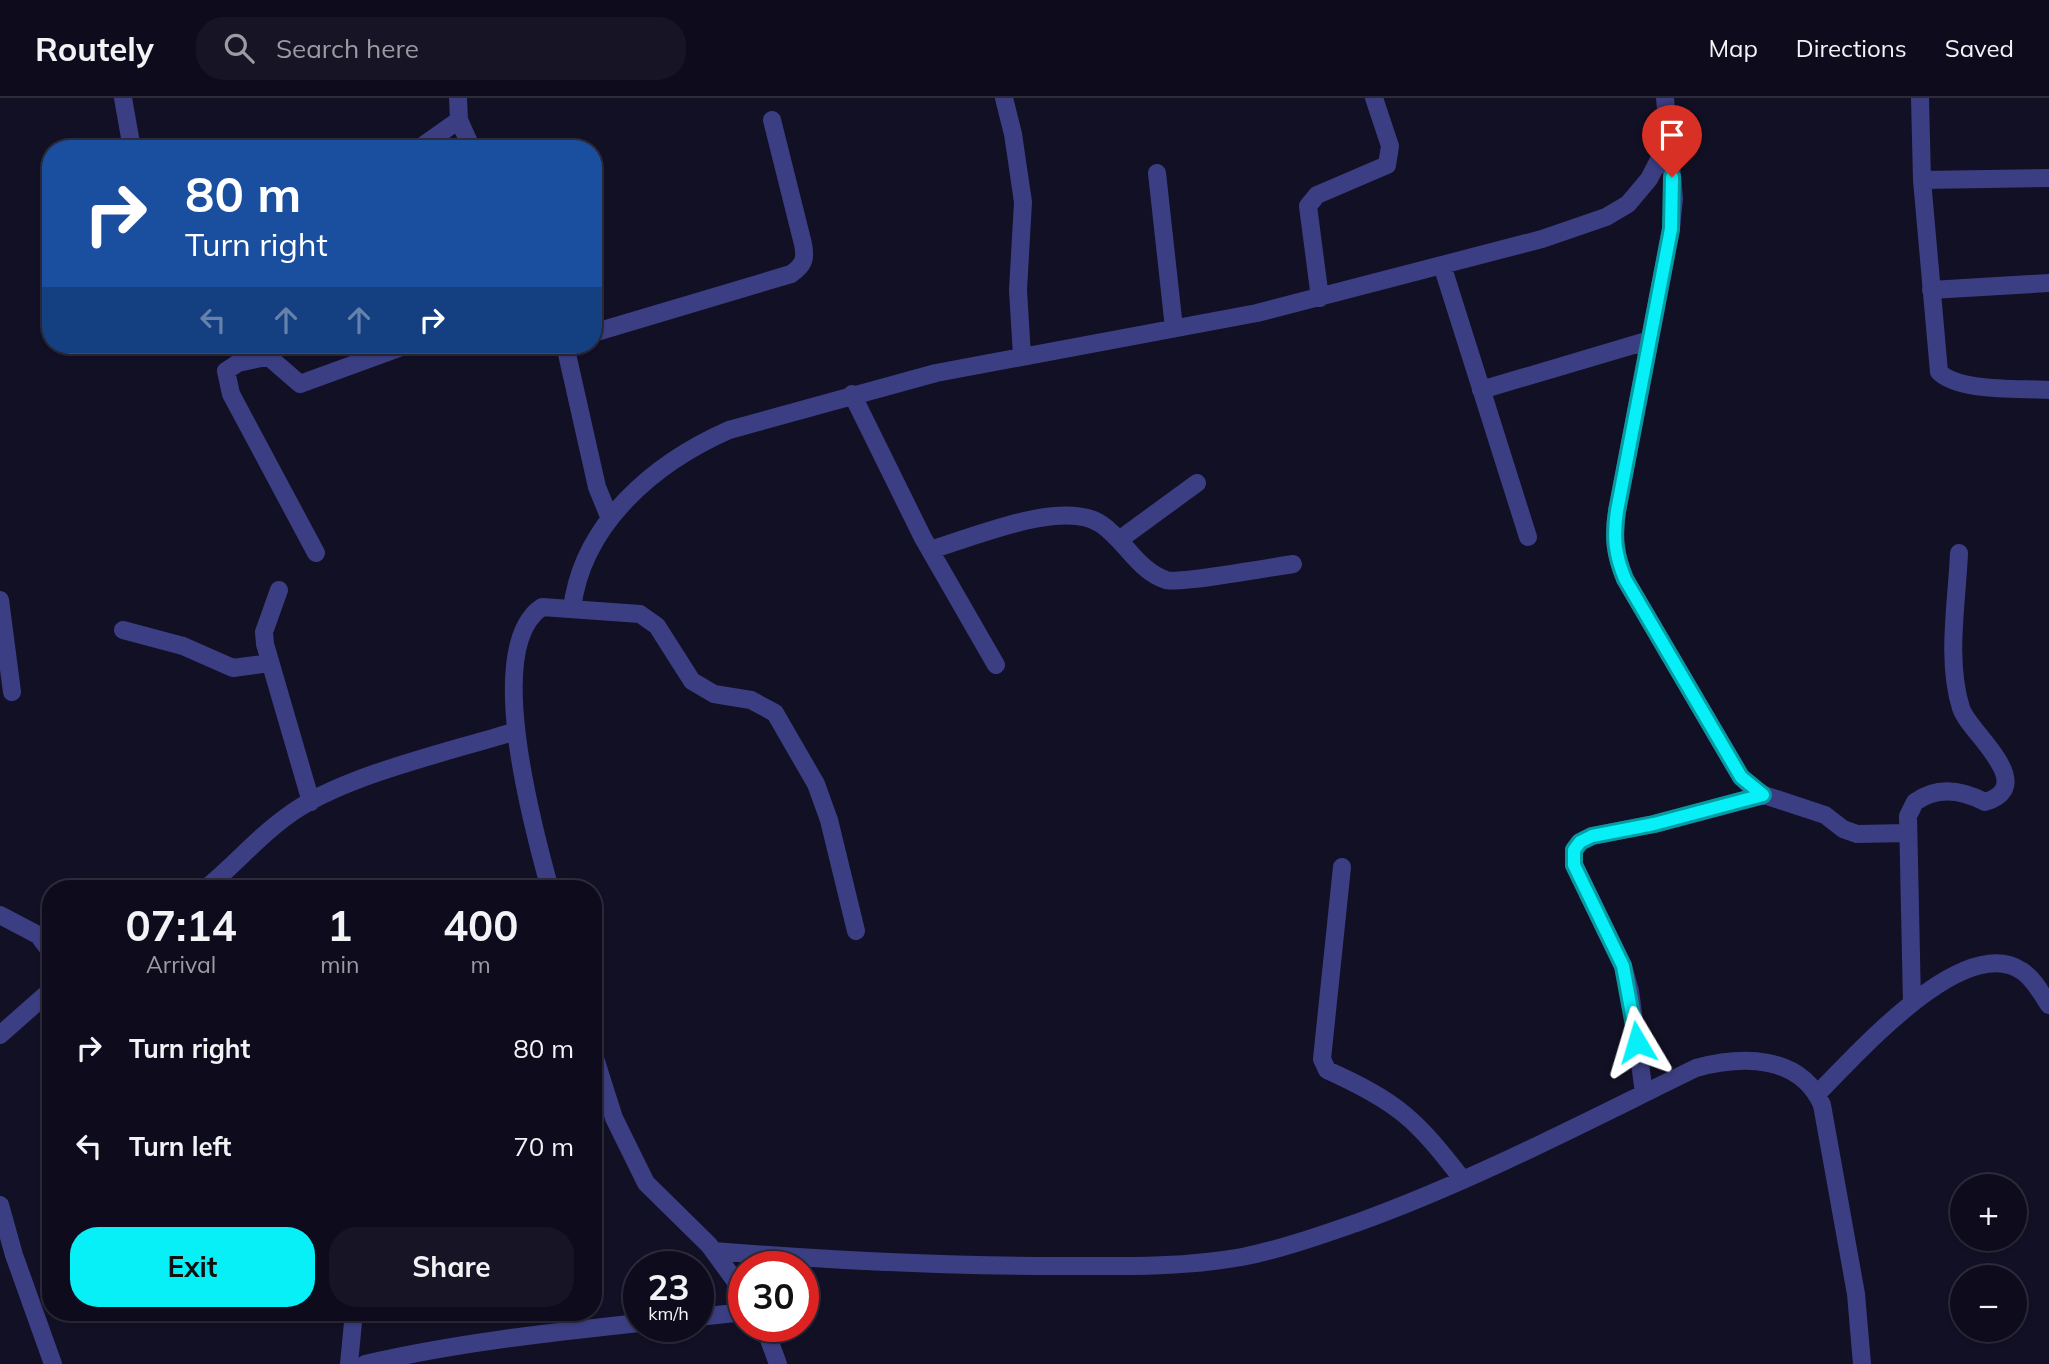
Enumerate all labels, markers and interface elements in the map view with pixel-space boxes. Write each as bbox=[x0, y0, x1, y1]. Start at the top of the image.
search box bbox=[196, 17, 686, 80]
text: Routely bbox=[35, 28, 154, 69]
icon: search bbox=[220, 29, 258, 67]
text: Search here bbox=[276, 32, 419, 65]
text: Map bbox=[1708, 33, 1758, 63]
text: Directions bbox=[1796, 33, 1907, 63]
text: Saved bbox=[1945, 33, 2014, 63]
pin bbox=[1642, 105, 1702, 177]
icon: arrive bbox=[1653, 116, 1691, 154]
text: 80 m bbox=[185, 163, 301, 224]
icon: right bbox=[70, 168, 161, 259]
text: Turn right bbox=[185, 224, 328, 264]
icon: left bbox=[194, 301, 232, 339]
icon: ahead bbox=[267, 301, 305, 339]
icon: ahead bbox=[340, 301, 378, 339]
icon: right bbox=[413, 301, 451, 339]
text: 07:14 bbox=[126, 899, 237, 952]
text: 1 bbox=[327, 899, 352, 952]
text: 400 bbox=[443, 899, 518, 952]
text: Arrival bbox=[146, 950, 216, 979]
text: min bbox=[320, 950, 359, 979]
text: m bbox=[471, 950, 491, 979]
position arrow bbox=[1600, 1005, 1674, 1079]
icon: right bbox=[70, 1029, 108, 1067]
text: Turn right bbox=[129, 1032, 250, 1065]
text: 80 m bbox=[513, 1032, 574, 1065]
icon: left bbox=[70, 1127, 108, 1165]
text: Turn left bbox=[129, 1130, 231, 1163]
text: 70 m bbox=[513, 1130, 574, 1163]
map controls bbox=[1950, 1174, 2027, 1342]
button: + bbox=[1950, 1174, 2027, 1251]
button: Exit bbox=[70, 1227, 315, 1307]
button: Share bbox=[329, 1227, 574, 1307]
speed limit sign: 30 bbox=[728, 1251, 819, 1342]
text: 23 bbox=[647, 1265, 690, 1309]
button: − bbox=[1950, 1265, 2027, 1342]
text: km/h bbox=[648, 1302, 689, 1325]

